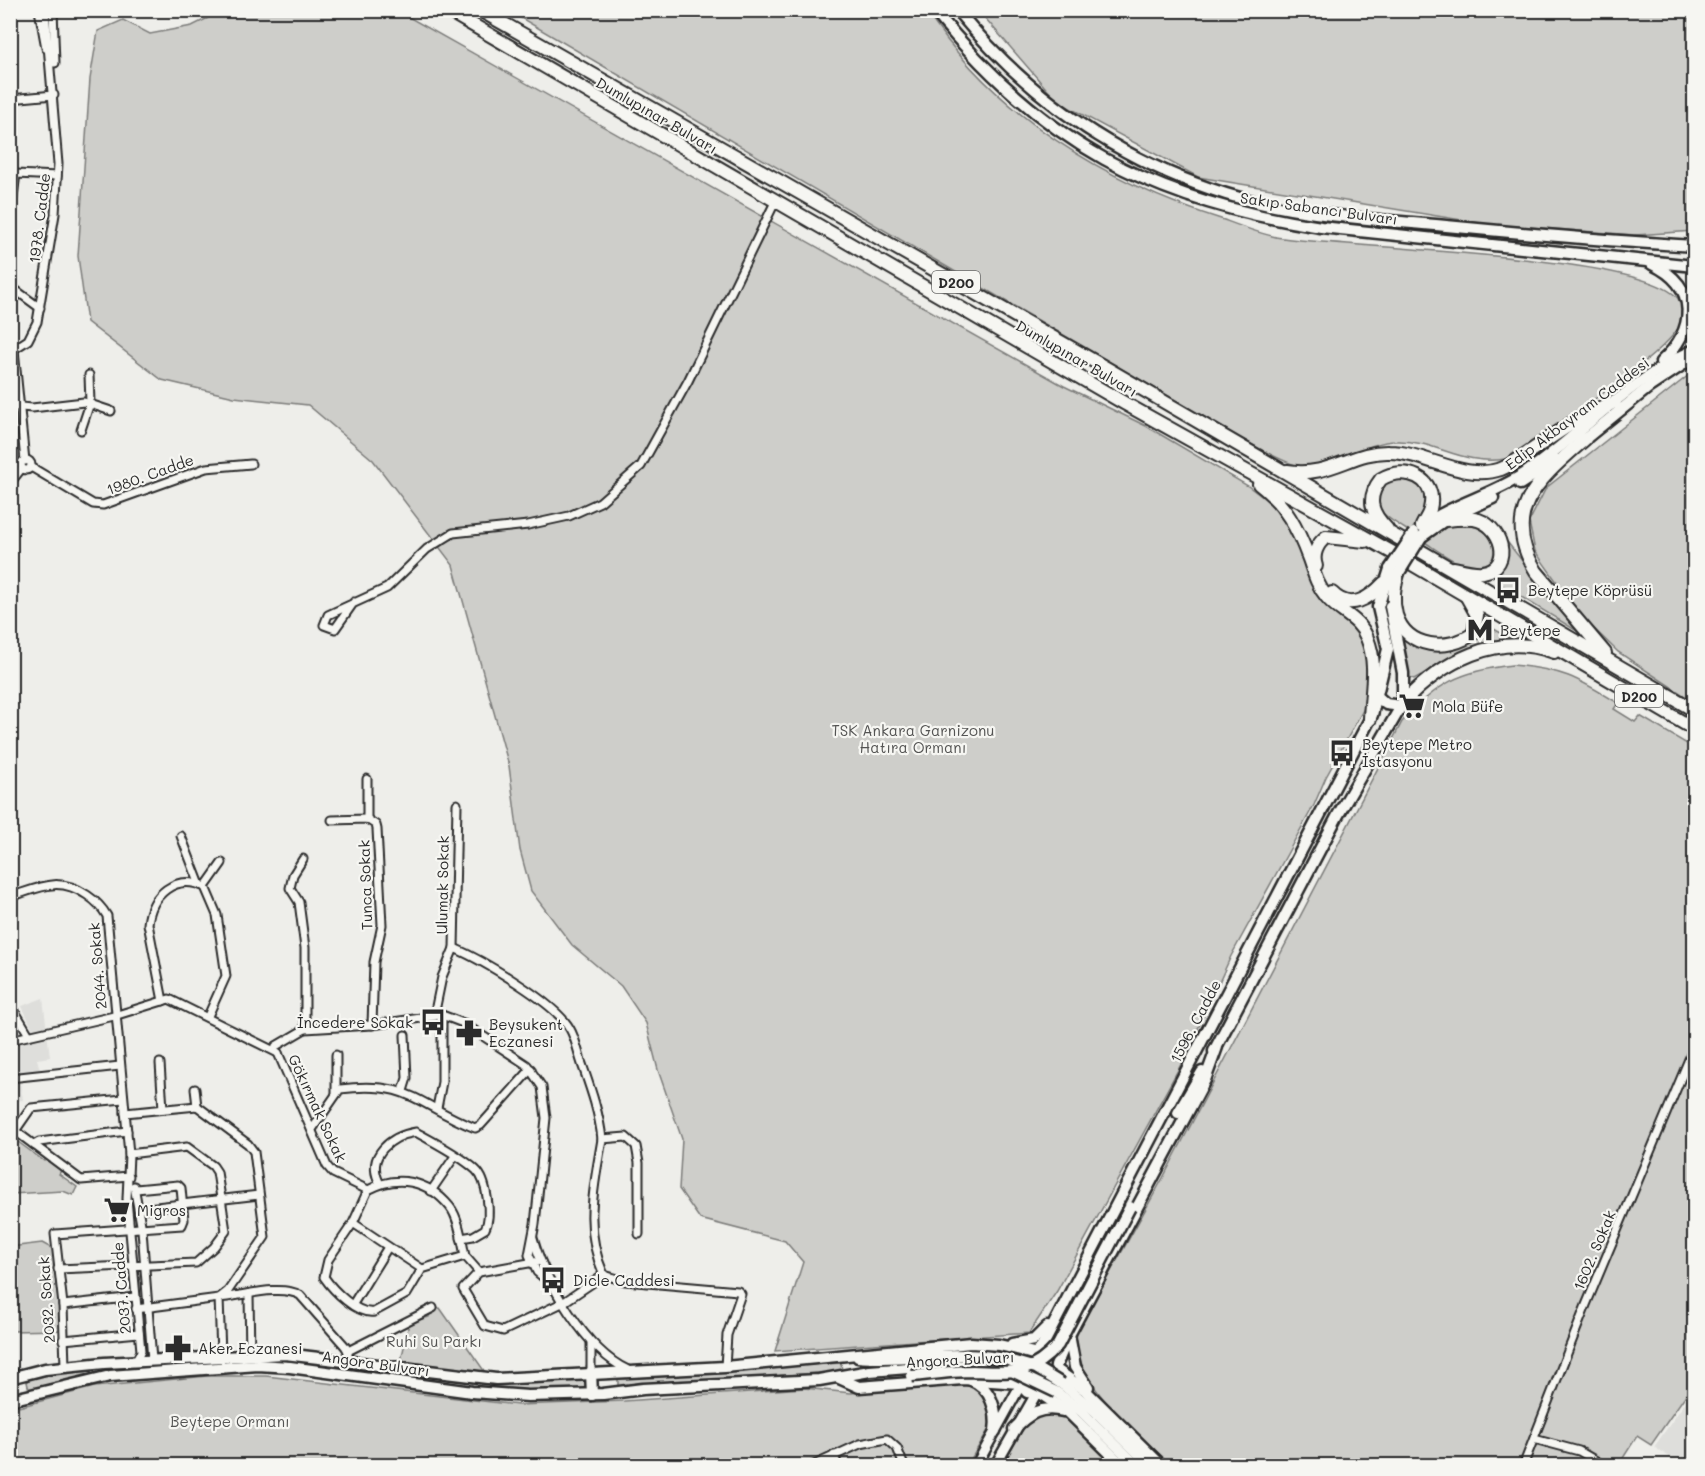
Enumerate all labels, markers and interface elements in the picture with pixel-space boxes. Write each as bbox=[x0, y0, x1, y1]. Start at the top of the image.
street label: Dumlupınar Bulvarı bbox=[593, 72, 721, 158]
street label: 1978. Cadde bbox=[24, 172, 54, 264]
street label: Sakıp Sabancı Bulvarı bbox=[1239, 187, 1399, 229]
road number: D200 bbox=[932, 271, 980, 293]
street label: Dumlupınar Bulvarı bbox=[1013, 315, 1141, 401]
street label: Edip Akbayram Caddesi bbox=[1501, 352, 1653, 474]
street label: 1980. Cadde bbox=[104, 449, 196, 499]
bus stop icon: Beytepe Köprüsü bbox=[1493, 575, 1523, 605]
place label: Beytepe Köprüsü bbox=[1528, 580, 1652, 600]
metro station icon: Beytepe bbox=[1465, 615, 1495, 645]
place label: Beytepe bbox=[1500, 620, 1561, 640]
road number: D200 bbox=[1615, 685, 1663, 707]
supermarket icon: Mola Büfe bbox=[1397, 691, 1427, 721]
place label: Mola Büfe bbox=[1432, 696, 1503, 716]
park label: TSK Ankara Garnizonu Hatıra Ormanı bbox=[831, 720, 995, 757]
place label: Beytepe Metro İstasyonu bbox=[1362, 734, 1472, 771]
bus stop icon: Beytepe Metro İstasyonu bbox=[1327, 738, 1357, 768]
street label: Ulumak Sokak bbox=[431, 835, 453, 934]
street label: Tunca Sokak bbox=[353, 839, 377, 931]
street label: 2044. Sokak bbox=[83, 922, 111, 1010]
street label: 1596. Cadde bbox=[1165, 976, 1225, 1066]
bus stop icon: İncedere Sokak bbox=[418, 1007, 448, 1037]
place label: İncedere Sokak bbox=[297, 1012, 413, 1032]
place label: Beysukent Eczanesi bbox=[489, 1014, 563, 1051]
pharmacy icon: Beysukent Eczanesi bbox=[454, 1018, 484, 1048]
street label: Gökırmak Sokak bbox=[284, 1051, 352, 1165]
supermarket icon: Migros bbox=[102, 1195, 132, 1225]
place label: Migros bbox=[137, 1200, 186, 1220]
street label: 1602. Sokak bbox=[1568, 1207, 1620, 1293]
street label: 2037. Cadde bbox=[107, 1241, 135, 1335]
street label: 2032. Sokak bbox=[33, 1256, 59, 1344]
bus stop icon: Dicle Caddesi bbox=[538, 1265, 568, 1295]
place label: Dicle Caddesi bbox=[573, 1270, 675, 1290]
park label: Ruhi Su Parkı bbox=[386, 1331, 482, 1351]
pharmacy icon: Aker Eczanesi bbox=[163, 1333, 193, 1363]
place label: Aker Eczanesi bbox=[198, 1338, 303, 1358]
street label: Angora Bulvarı bbox=[321, 1346, 431, 1380]
street label: Angora Bulvarı bbox=[905, 1346, 1015, 1372]
park label: Beytepe Ormanı bbox=[170, 1411, 290, 1431]

